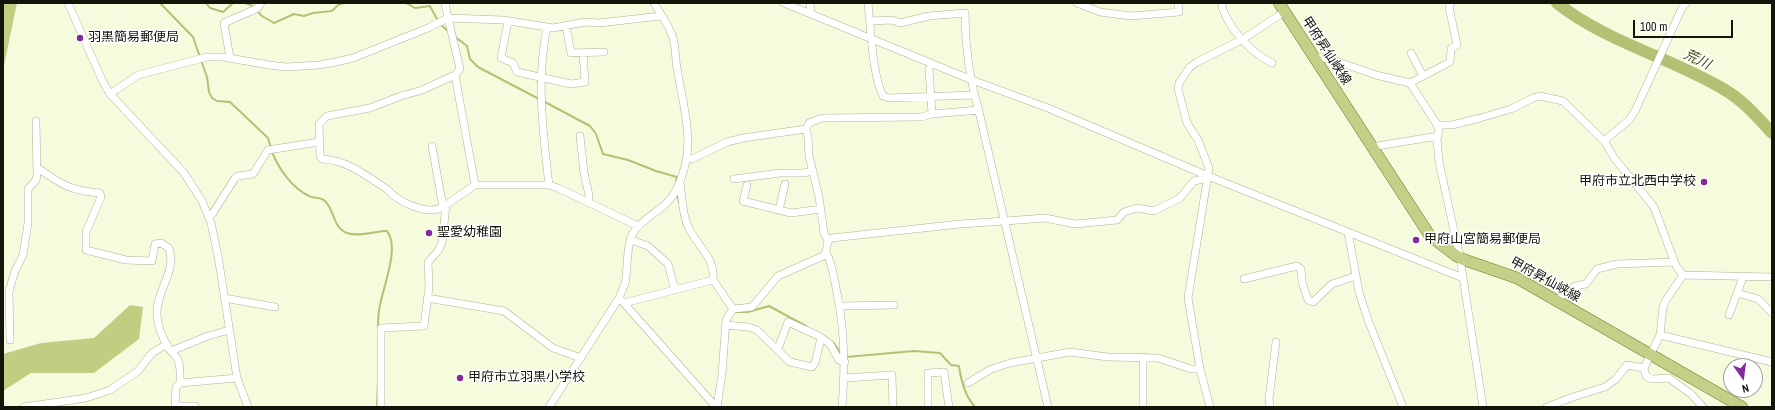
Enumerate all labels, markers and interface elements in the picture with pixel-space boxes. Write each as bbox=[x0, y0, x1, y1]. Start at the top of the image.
scale bar bbox=[1635, 12, 1735, 38]
street label: 甲府昇仙峡線 bbox=[1298, 14, 1354, 88]
text: 100 m bbox=[1640, 19, 1667, 35]
place label: 羽黒簡易郵便局 bbox=[88, 30, 179, 46]
marker: 羽黒簡易郵便局 bbox=[75, 33, 85, 43]
water label: 荒川 bbox=[1681, 46, 1713, 74]
place label: 甲府市立北西中学校 bbox=[1579, 174, 1696, 190]
marker: 甲府市立北西中学校 bbox=[1699, 177, 1709, 187]
place label: 聖愛幼稚園 bbox=[437, 225, 502, 241]
marker: 聖愛幼稚園 bbox=[424, 228, 434, 238]
place label: 甲府山宮簡易郵便局 bbox=[1424, 232, 1541, 248]
marker: 甲府山宮簡易郵便局 bbox=[1411, 235, 1421, 245]
street label: 甲府昇仙峡線 bbox=[1507, 254, 1583, 306]
north arrow bbox=[1723, 358, 1763, 398]
place label: 甲府市立羽黒小学校 bbox=[468, 370, 585, 386]
marker: 甲府市立羽黒小学校 bbox=[455, 373, 465, 383]
text: N bbox=[1741, 381, 1751, 396]

